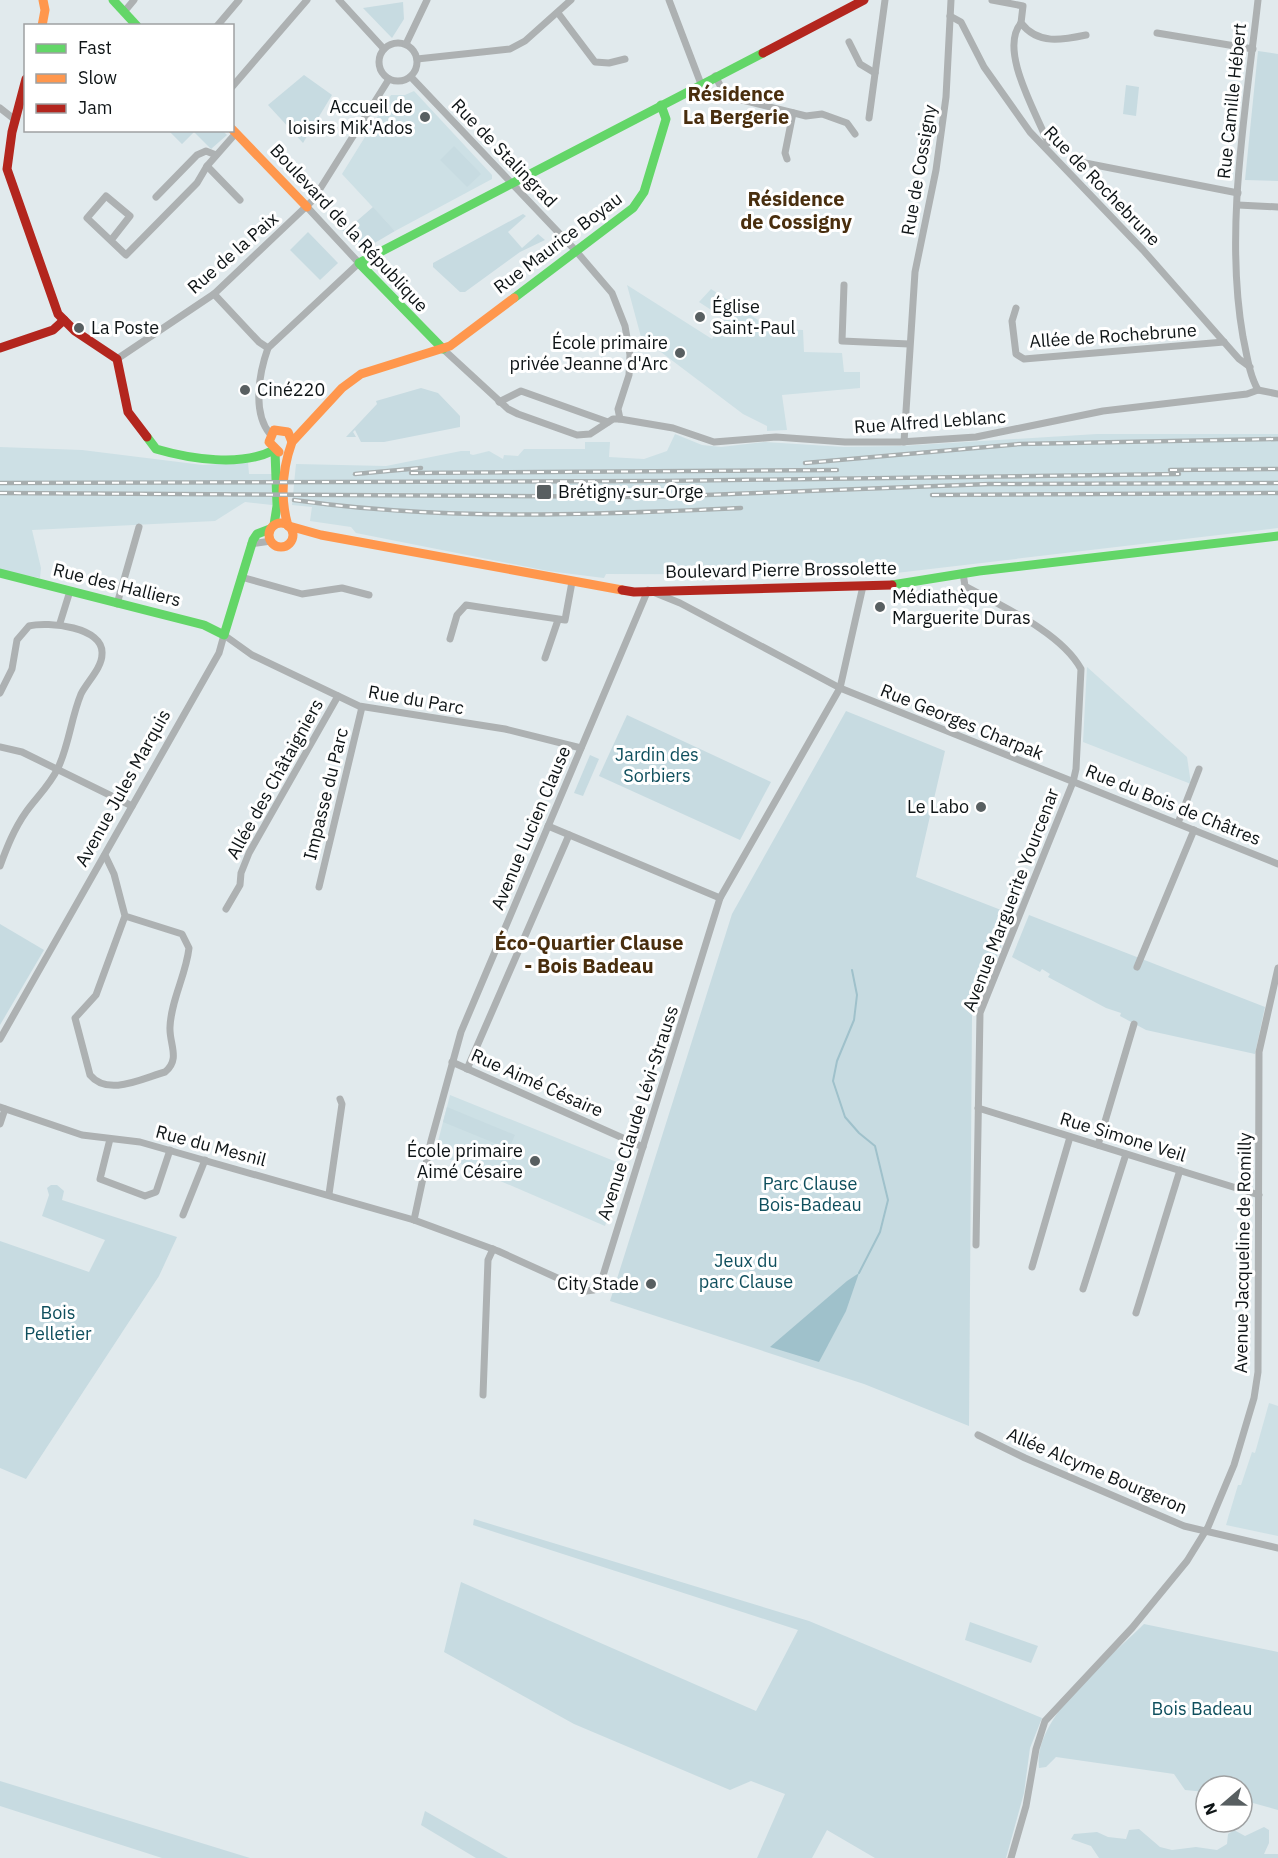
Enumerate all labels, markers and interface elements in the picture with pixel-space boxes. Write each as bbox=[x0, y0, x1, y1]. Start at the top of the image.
street label: Rue Camille Hébert bbox=[1212, 22, 1251, 180]
legend bbox=[24, 24, 234, 132]
text: Fast bbox=[78, 36, 112, 59]
text: Slow bbox=[78, 66, 117, 89]
district label: Résidence La Bergerie bbox=[683, 80, 789, 130]
street label: Rue de Stalingrad bbox=[447, 93, 562, 212]
place label: Accueil de loisirs Mik'Ados bbox=[288, 95, 413, 139]
text: Jam bbox=[78, 96, 113, 119]
street label: Rue de Cossigny bbox=[896, 103, 941, 237]
marker: Accueil de loisirs Mik'Ados bbox=[418, 110, 432, 124]
street label: Rue de Rochebrune bbox=[1039, 121, 1166, 251]
street label: Boulevard de la République bbox=[265, 139, 433, 317]
district label: Résidence de Cossigny bbox=[740, 185, 852, 235]
street label: Rue Maurice Boyau bbox=[489, 187, 626, 298]
street label: Rue de la Paix bbox=[182, 207, 283, 298]
place label: Église Saint-Paul bbox=[712, 295, 795, 339]
marker: Église Saint-Paul bbox=[693, 310, 707, 324]
place label: La Poste bbox=[91, 316, 159, 339]
street label: Allée de Rochebrune bbox=[1029, 318, 1198, 353]
marker: La Poste bbox=[72, 321, 86, 335]
place label: École primaire privée Jeanne d'Arc bbox=[509, 331, 668, 375]
marker: École primaire privée Jeanne d'Arc bbox=[673, 346, 687, 360]
place label: Ciné220 bbox=[257, 378, 325, 401]
marker: Ciné220 bbox=[238, 383, 252, 397]
street label: Rue Alfred Leblanc bbox=[853, 405, 1007, 438]
place label: Brétigny-sur-Orge bbox=[558, 480, 704, 503]
marker: Brétigny-sur-Orge bbox=[535, 483, 553, 501]
street label: Boulevard Pierre Brossolette bbox=[665, 556, 897, 583]
street label: Rue des Halliers bbox=[51, 558, 183, 612]
place label: Médiathèque Marguerite Duras bbox=[892, 585, 1031, 629]
marker: Médiathèque Marguerite Duras bbox=[873, 600, 887, 614]
street label: Rue Georges Charpak bbox=[877, 678, 1048, 765]
street label: Rue du Parc bbox=[366, 680, 466, 719]
street label: Allée des Châtaigniers bbox=[221, 695, 328, 863]
street label: Avenue Jules Marquis bbox=[70, 705, 175, 870]
street label: Impasse du Parc bbox=[298, 725, 353, 862]
street label: Avenue Lucien Clause bbox=[486, 742, 576, 913]
park label: Jardin des Sorbiers bbox=[615, 743, 699, 787]
street label: Rue du Bois de Châtres bbox=[1082, 759, 1264, 850]
street label: Avenue Marguerite Yourcenar bbox=[957, 784, 1064, 1015]
place label: Le Labo bbox=[907, 795, 969, 818]
marker: Le Labo bbox=[974, 800, 988, 814]
district label: Éco-Quartier Clause - Bois Badeau bbox=[495, 929, 683, 979]
street label: Avenue Claude Lévi-Strauss bbox=[592, 1003, 683, 1223]
street label: Rue Aimé Césaire bbox=[468, 1043, 607, 1122]
street label: Rue Simone Veil bbox=[1057, 1106, 1189, 1167]
street label: Rue du Mesnil bbox=[153, 1120, 269, 1171]
street label: Avenue Jacqueline de Romilly bbox=[1229, 1132, 1256, 1374]
place label: École primaire Aimé Césaire bbox=[407, 1139, 523, 1183]
marker: École primaire Aimé Césaire bbox=[528, 1154, 542, 1168]
park label: Parc Clause Bois-Badeau bbox=[758, 1172, 862, 1216]
park label: Jeux du parc Clause bbox=[699, 1249, 793, 1293]
place label: City Stade bbox=[557, 1272, 639, 1295]
marker: City Stade bbox=[644, 1277, 658, 1291]
park label: Bois Pelletier bbox=[24, 1301, 92, 1345]
street label: Allée Alcyme Bourgeron bbox=[1003, 1422, 1191, 1519]
park label: Bois Badeau bbox=[1152, 1697, 1252, 1720]
north arrow bbox=[1194, 1774, 1254, 1834]
text: N bbox=[1199, 1800, 1221, 1818]

